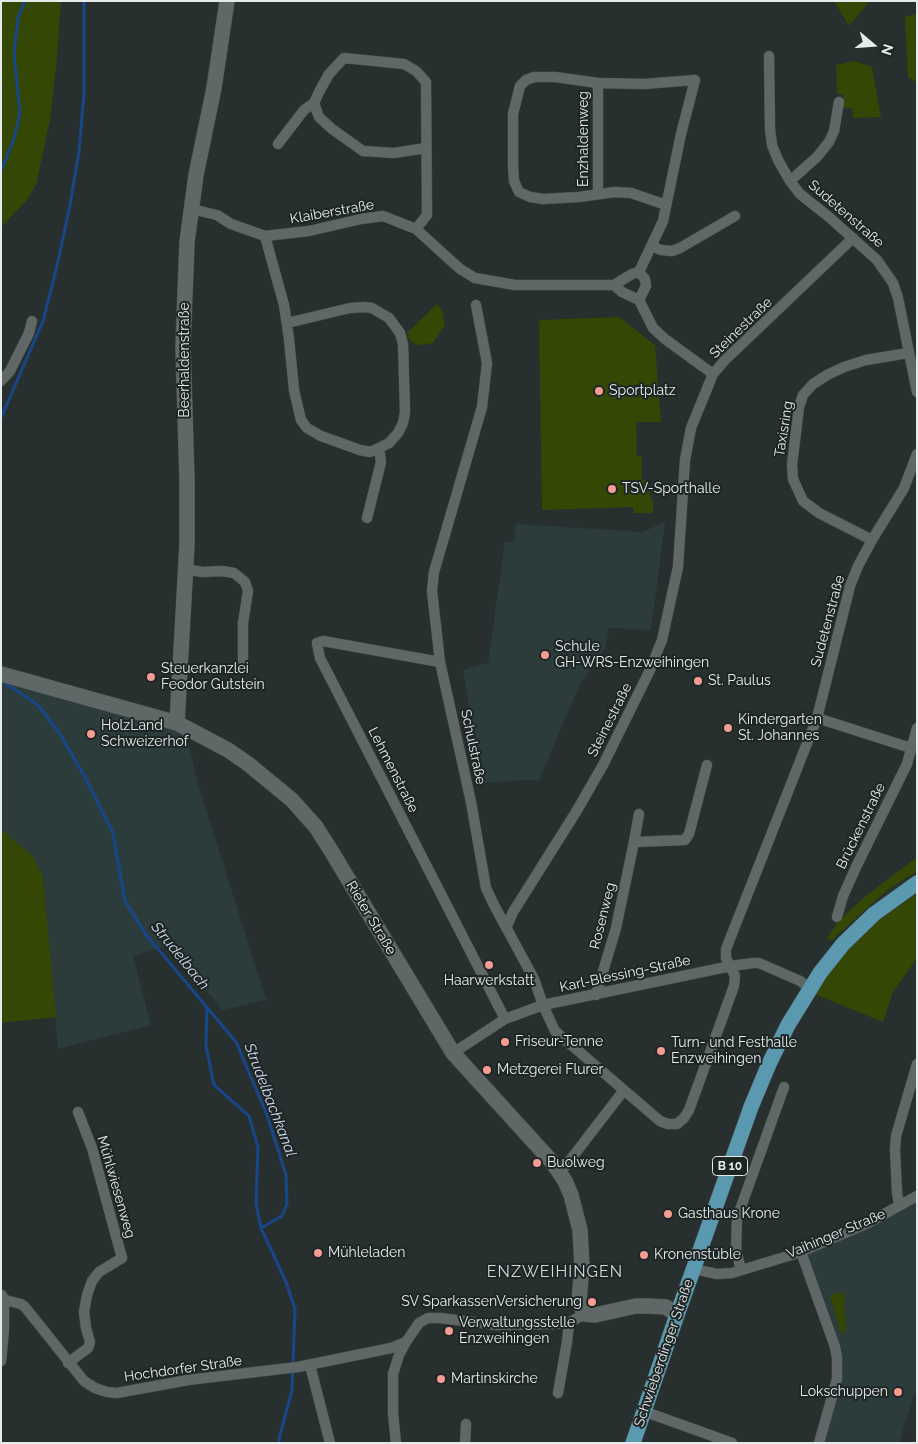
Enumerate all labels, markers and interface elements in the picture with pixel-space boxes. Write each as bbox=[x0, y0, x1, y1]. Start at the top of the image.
north arrow bbox=[848, 20, 898, 70]
text: N bbox=[878, 42, 897, 57]
street label: Enzhaldenweg bbox=[576, 91, 592, 187]
street label: Sudetenstraße bbox=[805, 177, 887, 251]
street label: Klaiberstraße bbox=[289, 196, 375, 228]
street label: Steinestraße bbox=[706, 294, 776, 362]
street label: Beerhaldenstraße bbox=[177, 302, 193, 418]
place label: Sportplatz bbox=[609, 383, 676, 399]
marker: Sportplatz bbox=[593, 385, 605, 397]
street label: Taxisring bbox=[771, 400, 797, 458]
place label: TSV-Sporthalle bbox=[622, 481, 720, 497]
marker: TSV-Sporthalle bbox=[606, 483, 618, 495]
street label: Sudetenstraße bbox=[808, 573, 848, 669]
place label: Schule GH-WRS-Enzweihingen bbox=[555, 639, 709, 672]
marker: Schule GH-WRS-Enzweihingen bbox=[539, 649, 551, 661]
place label: Steuerkanzlei Feodor Gutstein bbox=[161, 661, 265, 694]
marker: Steuerkanzlei Feodor Gutstein bbox=[145, 671, 157, 683]
place label: St. Paulus bbox=[708, 673, 771, 689]
marker: St. Paulus bbox=[692, 675, 704, 687]
street label: Steinestraße bbox=[584, 680, 636, 760]
street label: Schulstraße bbox=[457, 708, 489, 786]
place label: Kindergarten St. Johannes bbox=[738, 712, 822, 744]
place label: HolzLand Schweizerhof bbox=[101, 718, 188, 750]
marker: Kindergarten St. Johannes bbox=[722, 722, 734, 734]
street label: Lehmenstraße bbox=[364, 725, 422, 815]
marker: HolzLand Schweizerhof bbox=[85, 728, 97, 740]
street label: Brückenstraße bbox=[833, 780, 889, 872]
street label: Rieter Straße bbox=[342, 878, 400, 958]
street label: Rosenweg bbox=[587, 881, 619, 951]
water label: Strudelbach bbox=[147, 918, 213, 994]
street label: Karl-Blessing-Straße bbox=[558, 952, 692, 996]
marker: Haarwerkstatt bbox=[483, 959, 495, 971]
place label: Haarwerkstatt bbox=[444, 973, 534, 989]
place label: Friseur-Tenne bbox=[515, 1034, 603, 1050]
place label: Turn- und Festhalle Enzweihingen bbox=[671, 1035, 797, 1068]
marker: Friseur-Tenne bbox=[499, 1036, 511, 1048]
water label: Strudelbachkanal bbox=[240, 1041, 300, 1159]
marker: Turn- und Festhalle Enzweihingen bbox=[655, 1045, 667, 1057]
place label: Metzgerei Flurer bbox=[497, 1062, 603, 1078]
marker: Metzgerei Flurer bbox=[481, 1064, 493, 1076]
street label: Mühlwiesenweg bbox=[93, 1134, 139, 1240]
place label: Buolweg bbox=[547, 1155, 605, 1171]
road number: B 10 bbox=[712, 1156, 748, 1176]
marker: Buolweg bbox=[531, 1157, 543, 1169]
place label: Gasthaus Krone bbox=[678, 1206, 780, 1222]
street label: Vaihinger Straße bbox=[784, 1206, 888, 1262]
marker: Gasthaus Krone bbox=[662, 1208, 674, 1220]
place label: Mühleladen bbox=[328, 1245, 405, 1261]
marker: Mühleladen bbox=[312, 1247, 324, 1259]
place label: Kronenstüble bbox=[654, 1247, 741, 1263]
marker: Kronenstüble bbox=[638, 1249, 650, 1261]
district label: ENZWEIHINGEN bbox=[485, 1262, 625, 1282]
street label: Schwieberdinger Straße bbox=[631, 1277, 697, 1429]
place label: SV SparkassenVersicherung bbox=[401, 1294, 582, 1310]
marker: SV SparkassenVersicherung bbox=[586, 1296, 598, 1308]
place label: Verwaltungsstelle Enzweihingen bbox=[459, 1315, 575, 1348]
marker: Verwaltungsstelle Enzweihingen bbox=[443, 1325, 455, 1337]
street label: Hochdorfer Straße bbox=[123, 1352, 243, 1386]
place label: Martinskirche bbox=[451, 1371, 538, 1387]
marker: Martinskirche bbox=[435, 1373, 447, 1385]
place label: Lokschuppen bbox=[800, 1384, 888, 1400]
marker: Lokschuppen bbox=[892, 1386, 904, 1398]

